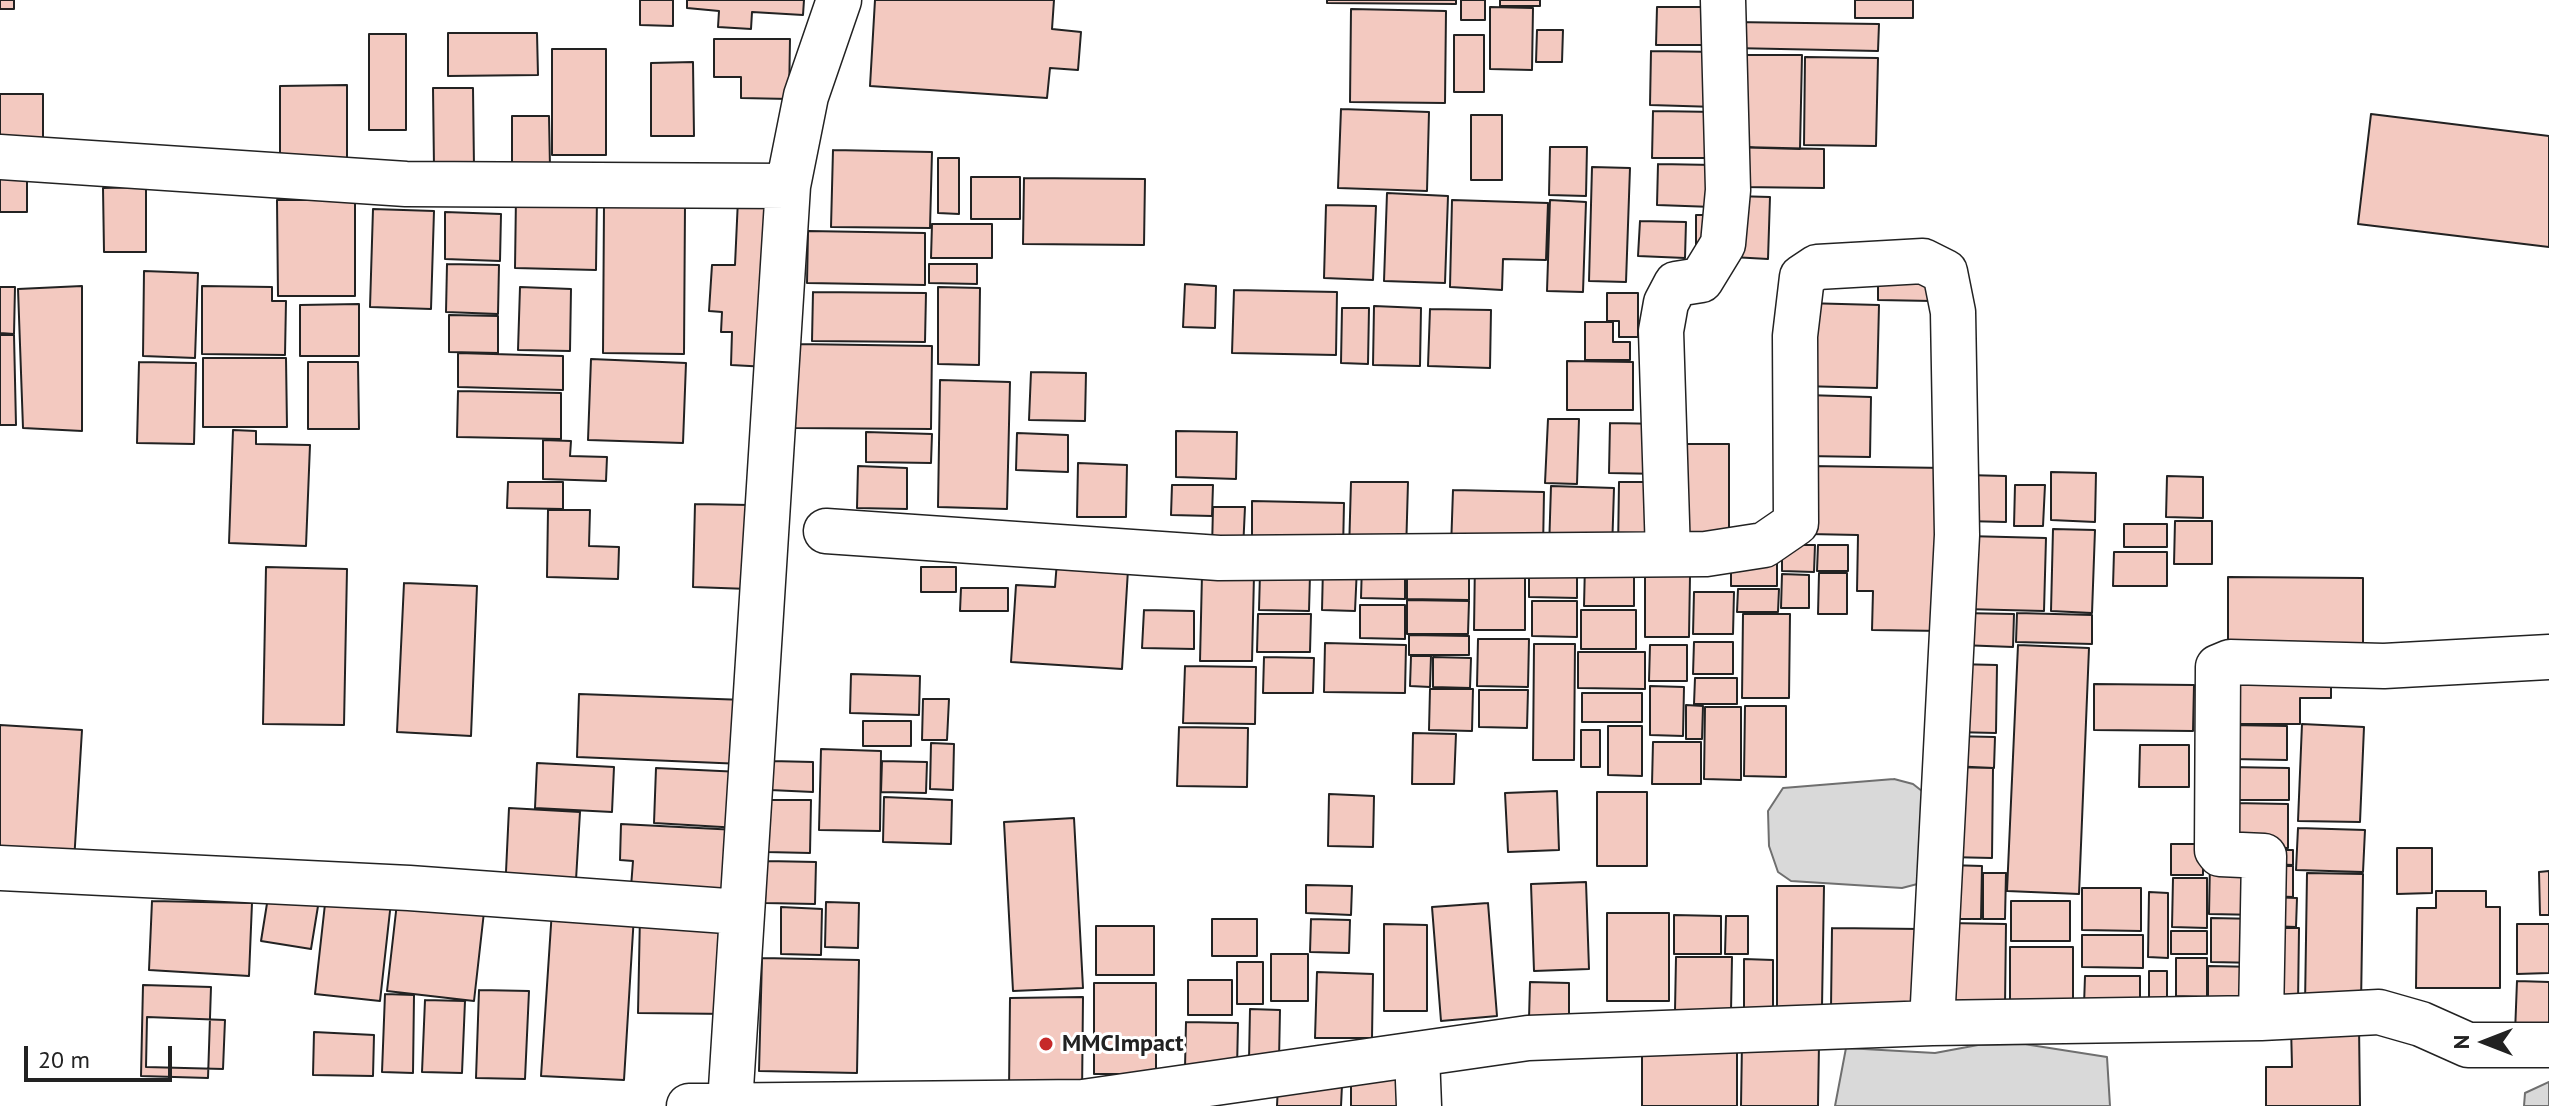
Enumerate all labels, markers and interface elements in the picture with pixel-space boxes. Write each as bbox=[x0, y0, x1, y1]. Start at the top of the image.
north arrow bbox=[2445, 1002, 2525, 1082]
scale bar bbox=[28, 1030, 176, 1080]
place label: MMCImpact bbox=[1062, 1030, 1184, 1058]
marker: MMCImpact bbox=[1037, 1035, 1055, 1053]
text: N bbox=[2447, 1035, 2475, 1049]
text: 20 m bbox=[38, 1044, 90, 1075]

